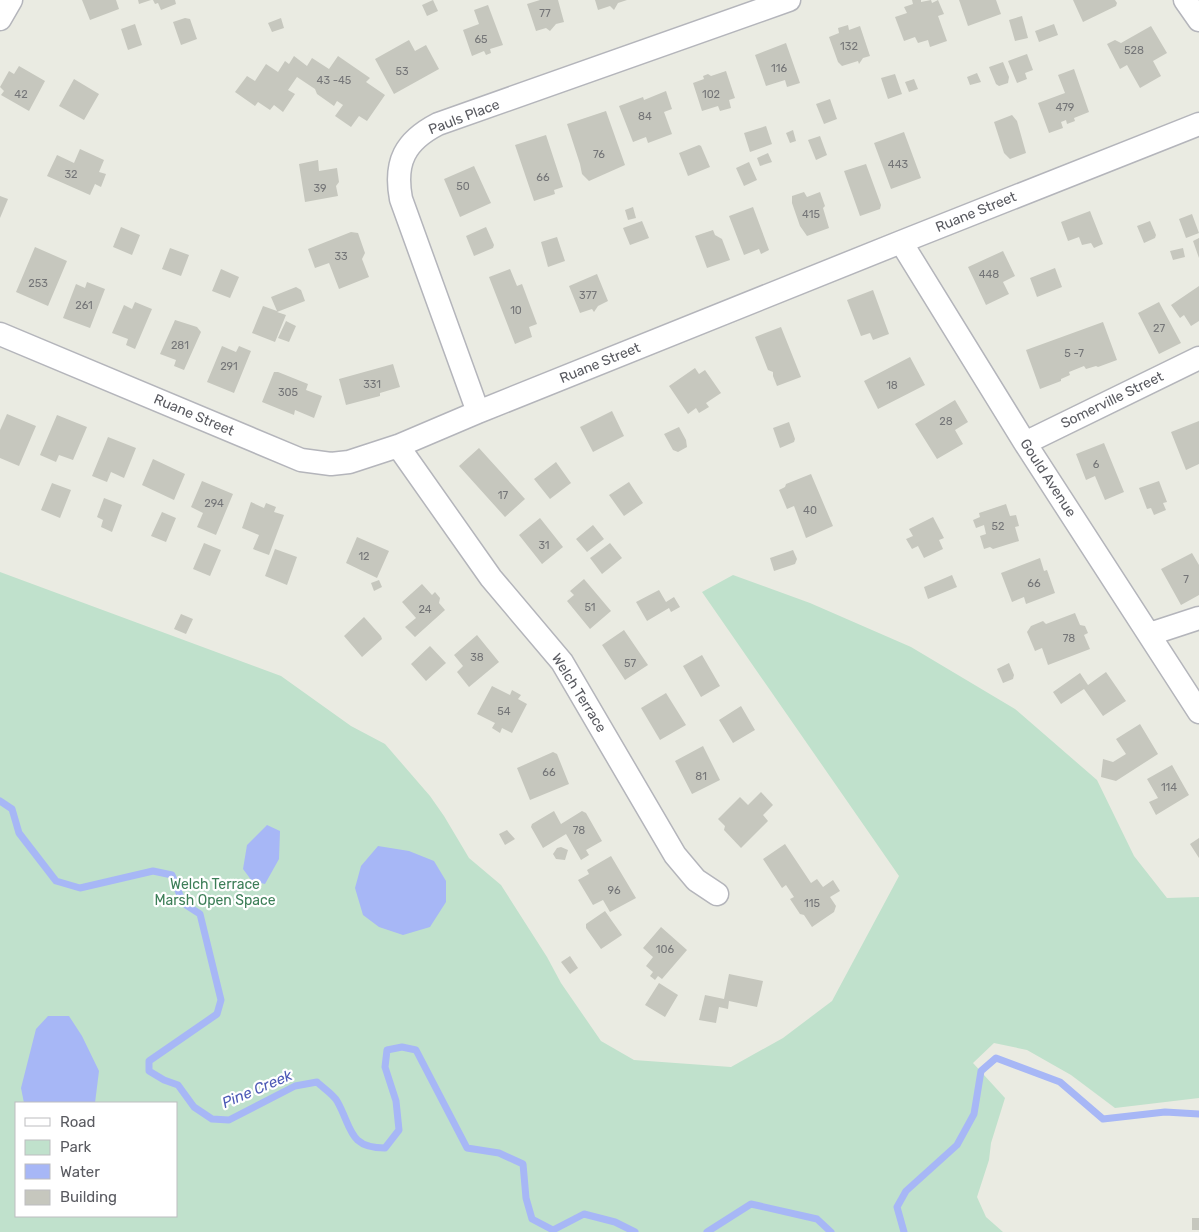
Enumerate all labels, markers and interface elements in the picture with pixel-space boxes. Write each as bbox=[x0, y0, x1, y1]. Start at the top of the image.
house number: 77 bbox=[539, 7, 551, 20]
house number: 65 bbox=[474, 33, 488, 46]
house number: 132 bbox=[840, 40, 858, 53]
house number: 528 bbox=[1124, 44, 1144, 57]
house number: 116 bbox=[771, 62, 787, 75]
house number: 53 bbox=[395, 65, 409, 78]
house number: 43 -45 bbox=[317, 74, 352, 87]
house number: 42 bbox=[14, 88, 28, 101]
house number: 102 bbox=[702, 88, 720, 101]
street label: Pauls Place bbox=[426, 96, 502, 138]
house number: 479 bbox=[1056, 101, 1074, 114]
house number: 84 bbox=[638, 110, 652, 123]
house number: 76 bbox=[593, 148, 605, 161]
house number: 443 bbox=[888, 158, 909, 171]
house number: 32 bbox=[64, 168, 78, 181]
house number: 66 bbox=[536, 171, 550, 184]
house number: 50 bbox=[456, 180, 470, 193]
house number: 39 bbox=[313, 182, 327, 195]
street label: Ruane Street bbox=[933, 188, 1019, 236]
house number: 415 bbox=[802, 208, 820, 221]
house number: 33 bbox=[334, 250, 348, 263]
house number: 448 bbox=[979, 268, 999, 281]
house number: 253 bbox=[28, 277, 48, 290]
house number: 377 bbox=[579, 289, 597, 302]
house number: 261 bbox=[75, 299, 93, 312]
house number: 10 bbox=[510, 304, 522, 317]
house number: 27 bbox=[1153, 322, 1165, 335]
house number: 281 bbox=[171, 339, 189, 352]
street label: Ruane Street bbox=[557, 339, 643, 387]
house number: 5 -7 bbox=[1064, 347, 1084, 360]
house number: 291 bbox=[220, 360, 238, 373]
street label: Somerville Street bbox=[1058, 368, 1167, 432]
house number: 331 bbox=[363, 378, 381, 391]
house number: 18 bbox=[886, 379, 898, 392]
house number: 305 bbox=[278, 386, 299, 399]
street label: Ruane Street bbox=[151, 390, 237, 440]
house number: 28 bbox=[939, 415, 953, 428]
street label: Gould Avenue bbox=[1016, 436, 1080, 520]
house number: 6 bbox=[1093, 458, 1100, 471]
house number: 17 bbox=[498, 489, 509, 502]
house number: 294 bbox=[204, 497, 224, 510]
house number: 40 bbox=[803, 504, 817, 517]
house number: 52 bbox=[992, 520, 1005, 533]
house number: 31 bbox=[538, 539, 550, 552]
house number: 12 bbox=[358, 550, 370, 563]
house number: 7 bbox=[1183, 573, 1189, 586]
house number: 66 bbox=[1027, 577, 1041, 590]
house number: 51 bbox=[584, 601, 596, 614]
house number: 24 bbox=[418, 603, 432, 616]
house number: 78 bbox=[1063, 632, 1075, 645]
street label: Welch Terrace bbox=[548, 650, 610, 736]
house number: 38 bbox=[470, 651, 484, 664]
house number: 57 bbox=[624, 657, 636, 670]
house number: 54 bbox=[497, 705, 511, 718]
house number: 66 bbox=[542, 766, 556, 779]
house number: 81 bbox=[695, 770, 707, 783]
house number: 114 bbox=[1161, 781, 1177, 794]
house number: 78 bbox=[573, 824, 585, 837]
park label: Welch Terrace Marsh Open Space bbox=[154, 876, 276, 909]
house number: 96 bbox=[607, 884, 621, 897]
house number: 115 bbox=[804, 897, 820, 910]
house number: 106 bbox=[656, 943, 675, 956]
water label: Pine Creek bbox=[219, 1066, 295, 1112]
legend bbox=[15, 1102, 178, 1217]
text: Road bbox=[60, 1113, 96, 1131]
text: Park bbox=[60, 1138, 91, 1156]
text: Water bbox=[60, 1163, 100, 1181]
text: Building bbox=[60, 1188, 117, 1206]

